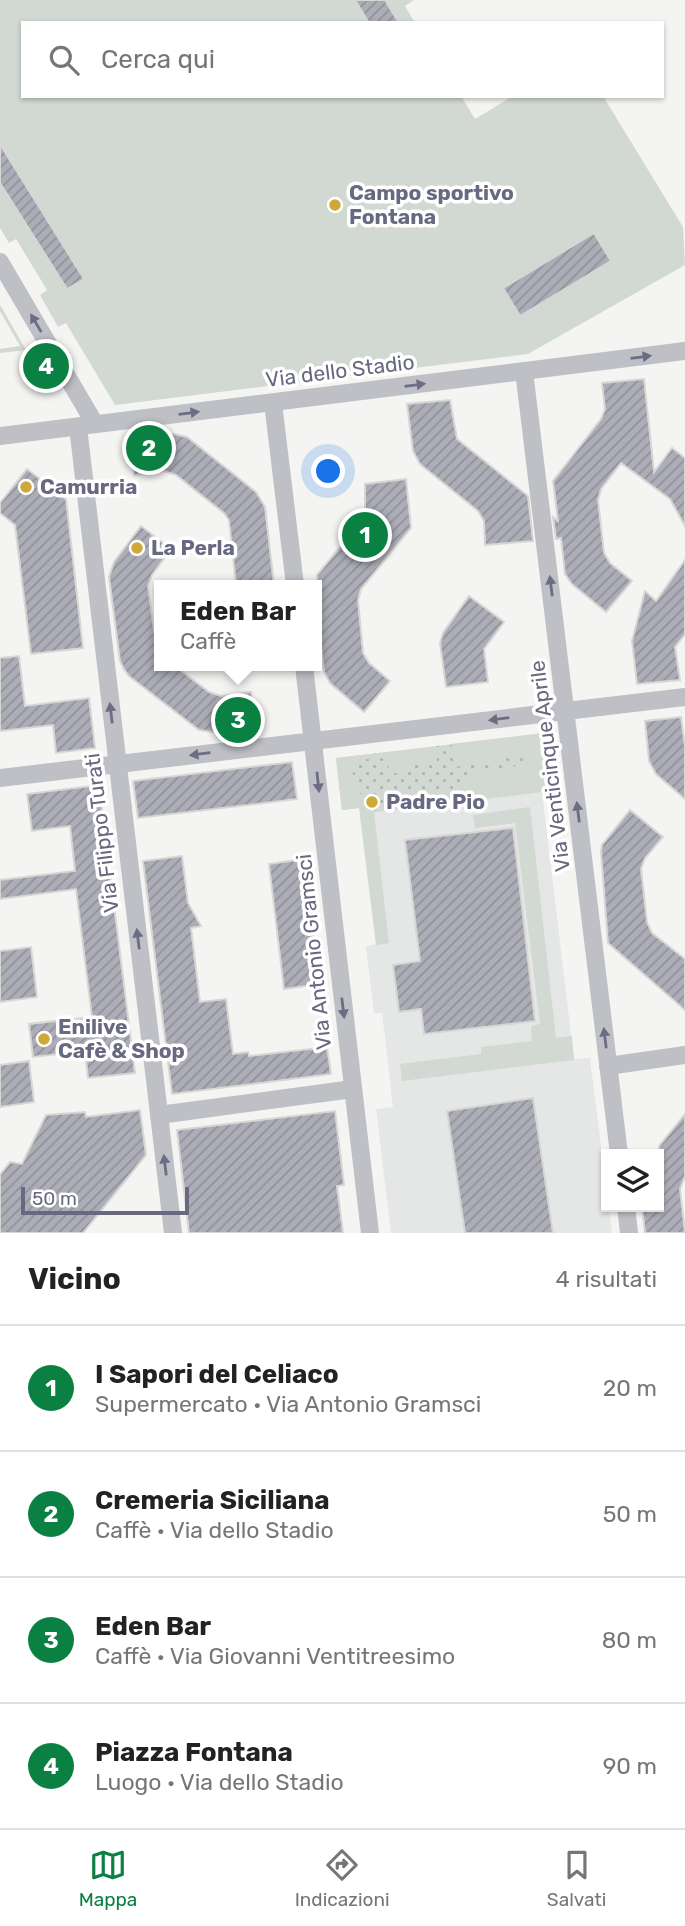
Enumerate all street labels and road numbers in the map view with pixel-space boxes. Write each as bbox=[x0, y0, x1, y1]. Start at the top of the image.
street label: Via dello Stadio bbox=[264, 349, 416, 392]
street label: Via Venticinque Aprile bbox=[524, 659, 575, 873]
street label: Via Filippo Turati bbox=[79, 752, 124, 914]
street label: Via Antonio Gramsci bbox=[291, 853, 336, 1051]

